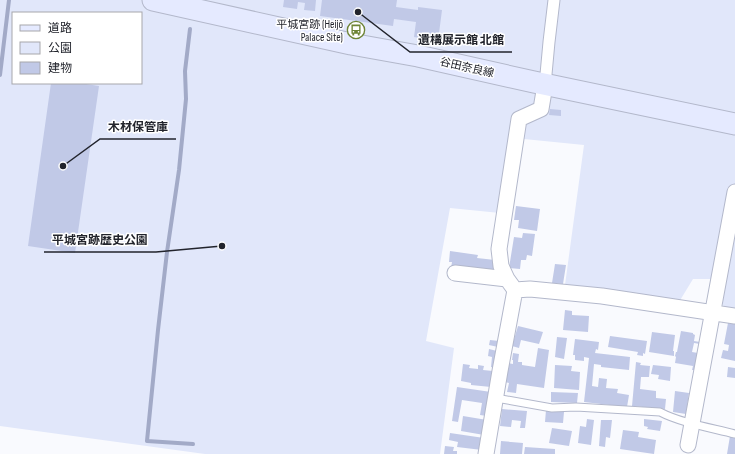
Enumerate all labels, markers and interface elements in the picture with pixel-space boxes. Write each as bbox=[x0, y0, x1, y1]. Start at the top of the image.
legend bbox=[12, 12, 142, 84]
place label: 平城宮跡 (Heijō Palace Site) bbox=[276, 18, 343, 44]
bus stop icon: 平城宮跡 (Heijō Palace Site) bbox=[346, 20, 366, 40]
text: 道路 bbox=[48, 21, 72, 36]
callout: 遺構展示館 北館 bbox=[410, 28, 512, 52]
text: 遺構展示館 北館 bbox=[418, 33, 504, 48]
text: 公園 bbox=[48, 41, 72, 56]
street label: 谷田奈良線 bbox=[439, 55, 495, 80]
text: 建物 bbox=[48, 61, 72, 76]
callout: 木材保管庫 bbox=[100, 115, 176, 139]
text: 木材保管庫 bbox=[108, 120, 168, 135]
callout: 平城宮跡歴史公園 bbox=[44, 228, 156, 252]
text: 平城宮跡歴史公園 bbox=[52, 233, 148, 248]

